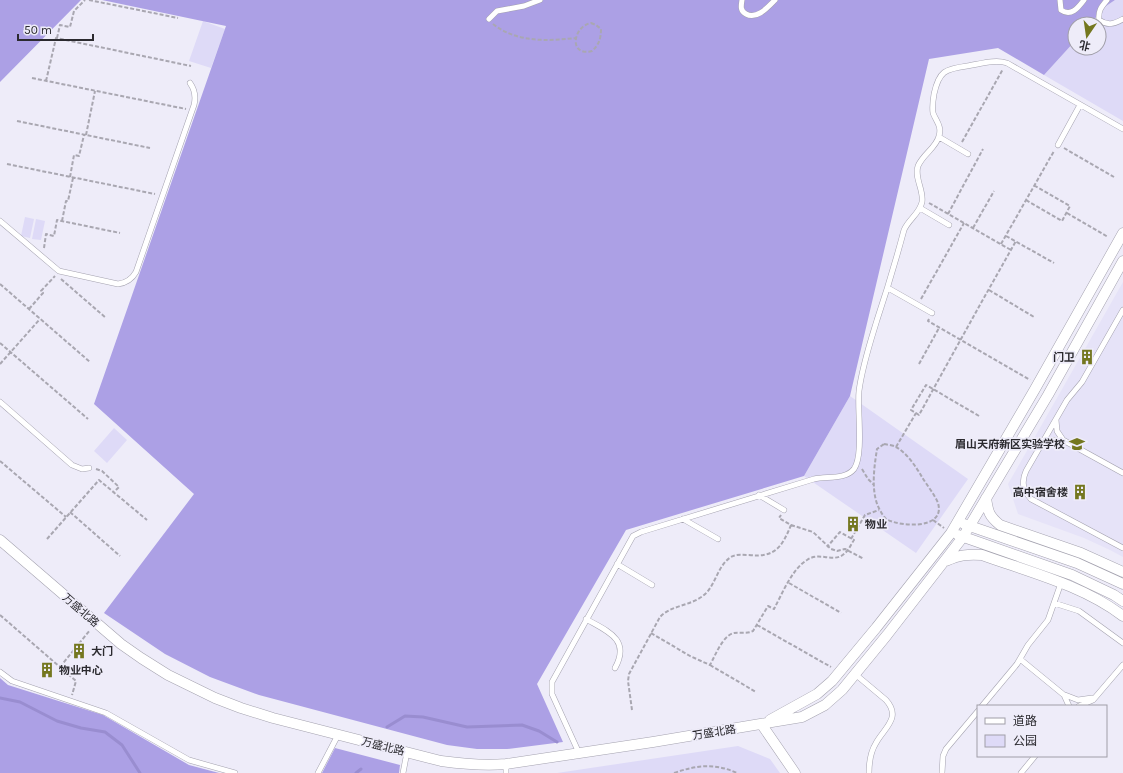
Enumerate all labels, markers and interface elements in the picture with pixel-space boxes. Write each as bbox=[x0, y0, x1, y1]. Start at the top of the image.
scale bar bbox=[18, 16, 93, 42]
north arrow bbox=[1067, 16, 1107, 56]
text: 50 m bbox=[24, 23, 52, 37]
text: 北 bbox=[1078, 38, 1092, 53]
building icon: 门卫 bbox=[1078, 348, 1096, 366]
place label: 门卫 bbox=[1053, 351, 1075, 364]
school or university icon: 眉山天府新区实验学校 bbox=[1068, 435, 1086, 453]
place label: 眉山天府新区实验学校 bbox=[955, 438, 1065, 451]
building icon: 高中宿舍楼 bbox=[1071, 483, 1089, 501]
place label: 高中宿舍楼 bbox=[1013, 486, 1068, 499]
building icon: 物业 bbox=[844, 515, 862, 533]
place label: 物业 bbox=[865, 518, 887, 531]
street label: 万盛北路 bbox=[60, 591, 102, 630]
building icon: 大门 bbox=[70, 642, 88, 660]
place label: 大门 bbox=[91, 645, 113, 658]
building icon: 物业中心 bbox=[38, 661, 56, 679]
place label: 物业中心 bbox=[59, 664, 103, 677]
legend bbox=[977, 705, 1107, 757]
text: 道路 bbox=[1013, 714, 1037, 728]
street label: 万盛北路 bbox=[691, 723, 737, 742]
text: 公园 bbox=[1013, 734, 1037, 748]
street label: 万盛北路 bbox=[360, 735, 406, 758]

